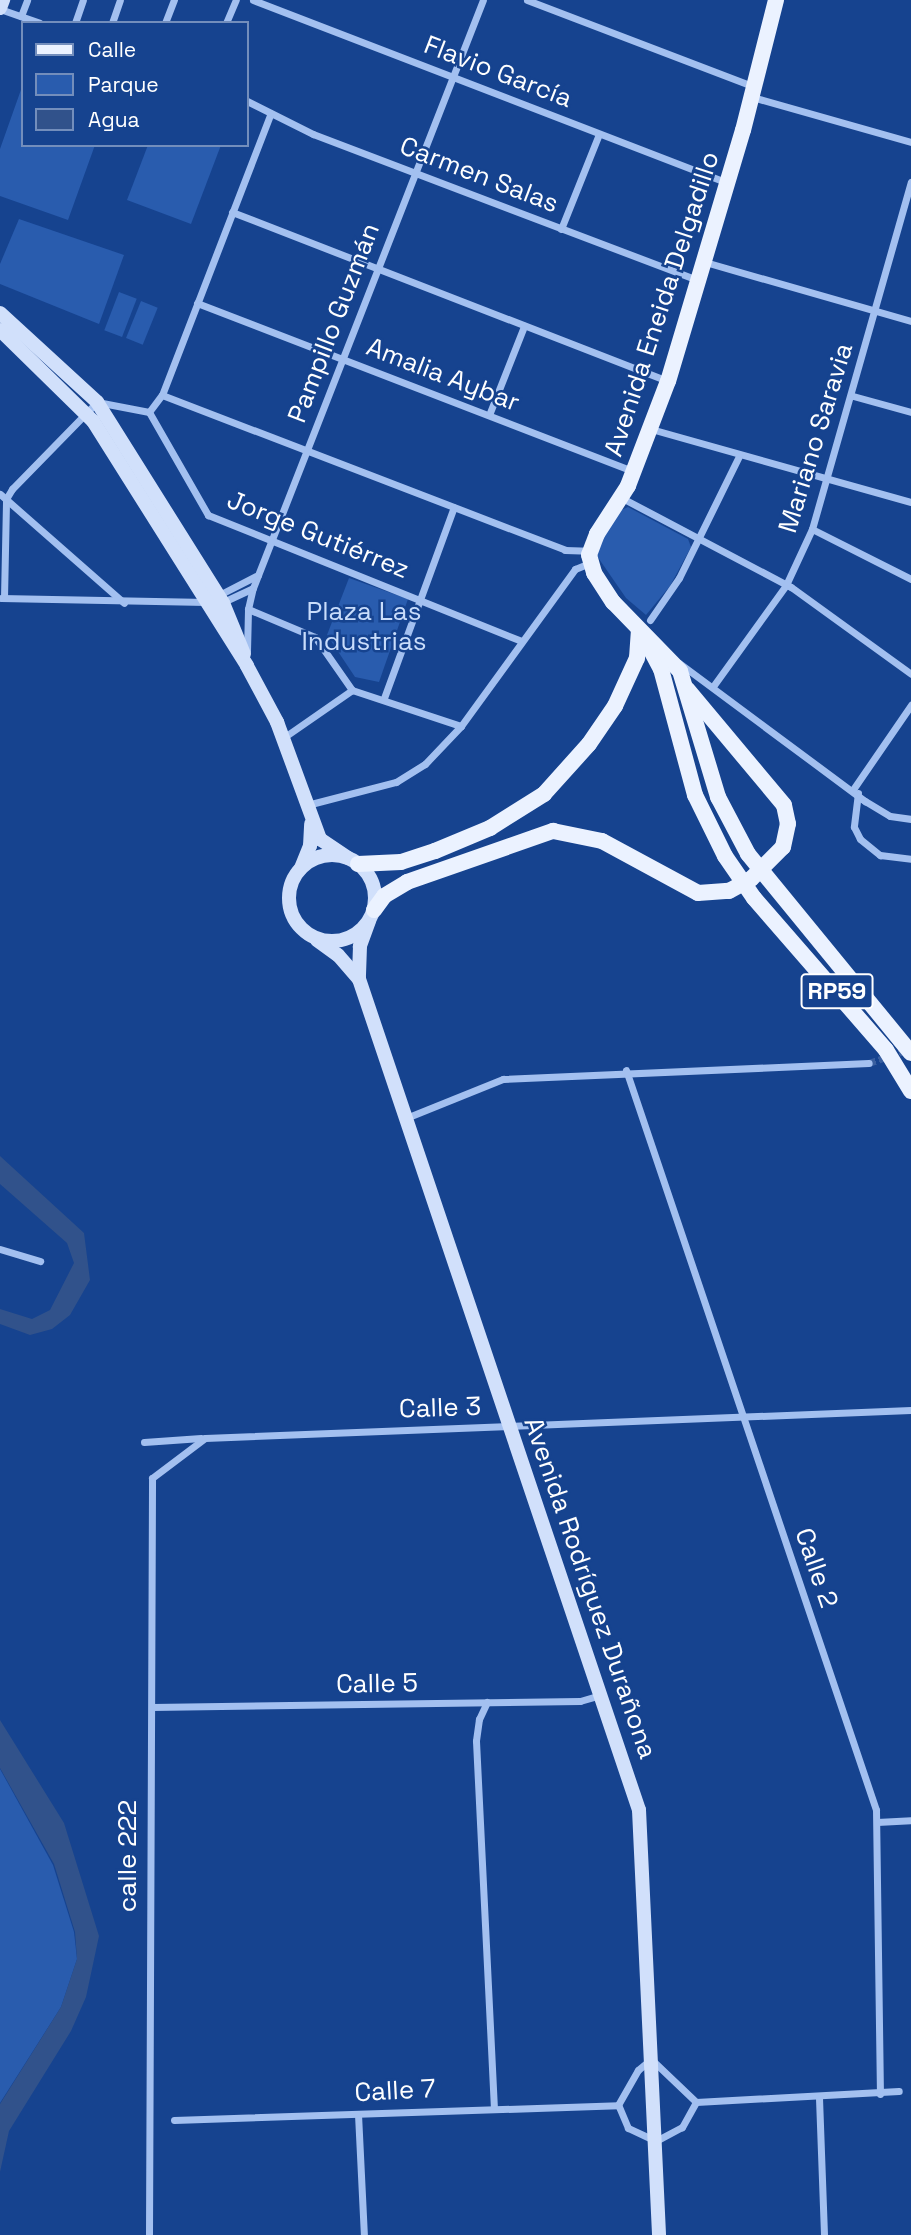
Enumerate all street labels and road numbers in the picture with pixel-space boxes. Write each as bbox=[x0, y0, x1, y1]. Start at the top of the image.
street label: Flavio García bbox=[420, 29, 576, 115]
street label: Carmen Salas bbox=[395, 130, 563, 220]
street label: Avenida Eneida Delgadillo bbox=[598, 148, 726, 460]
street label: Pampillo Guzmán bbox=[282, 219, 386, 427]
street label: Amalia Aybar bbox=[362, 331, 524, 419]
street label: Mariano Saravia bbox=[772, 339, 860, 537]
street label: Jorge Gutiérrez bbox=[223, 484, 413, 586]
road number: RP59 bbox=[800, 971, 874, 1012]
street label: Calle 3 bbox=[398, 1391, 482, 1425]
street label: Avenida Rodríguez Durañona bbox=[517, 1413, 663, 1763]
street label: Calle 2 bbox=[788, 1524, 844, 1612]
street label: Calle 5 bbox=[336, 1668, 418, 1700]
street label: calle 222 bbox=[112, 1800, 144, 1912]
street label: Calle 7 bbox=[354, 2073, 436, 2109]

